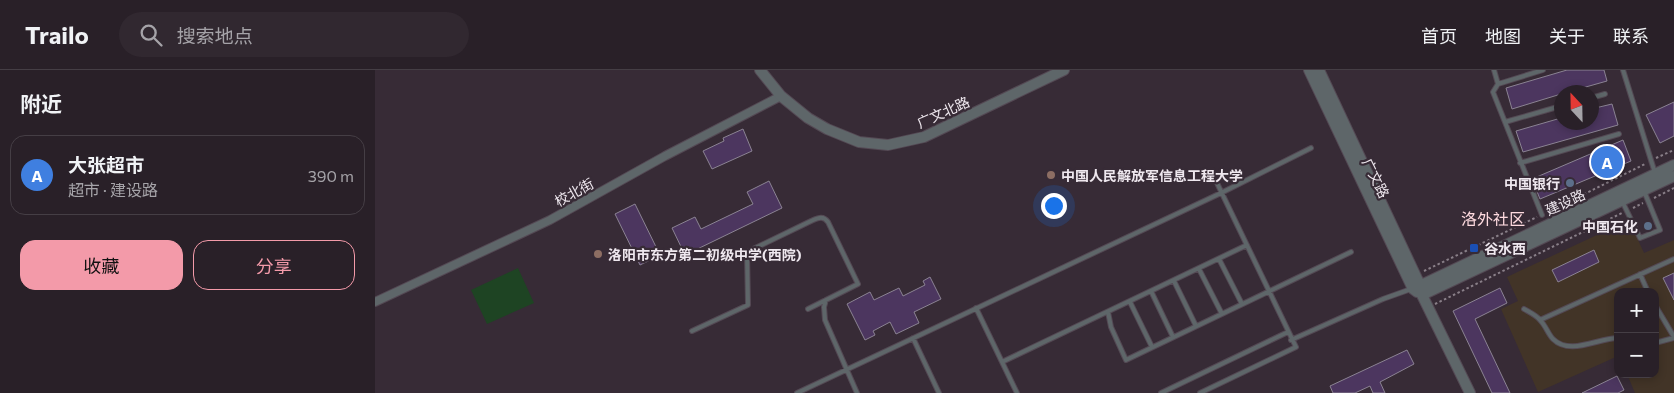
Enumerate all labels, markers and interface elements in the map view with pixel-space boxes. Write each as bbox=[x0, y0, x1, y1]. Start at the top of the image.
search box bbox=[119, 12, 469, 57]
text: Trailo bbox=[25, 20, 89, 49]
icon: search bbox=[137, 21, 165, 49]
text: 搜索地点 bbox=[177, 24, 253, 47]
text: 首页 bbox=[1421, 25, 1457, 47]
text: 地图 bbox=[1485, 25, 1521, 47]
text: 关于 bbox=[1549, 25, 1585, 47]
text: 联系 bbox=[1613, 25, 1649, 47]
north arrow bbox=[1554, 85, 1599, 130]
text: 附近 bbox=[20, 91, 62, 116]
street label: 广文北路 bbox=[914, 93, 972, 131]
pin: A bbox=[1591, 143, 1623, 181]
text: 大张超市 bbox=[68, 153, 144, 176]
street label: 广文路 bbox=[1359, 155, 1393, 201]
text: A bbox=[31, 166, 43, 185]
text: 390 m bbox=[308, 166, 354, 185]
place label: 中国人民解放军信息工程大学 bbox=[1061, 167, 1243, 184]
marker: 中国人民解放军信息工程大学 bbox=[1045, 169, 1057, 181]
street label: 校北街 bbox=[552, 174, 596, 210]
place label: 中国银行 bbox=[1504, 175, 1560, 192]
marker: 中国银行 bbox=[1564, 177, 1576, 189]
text: 超市 · 建设路 bbox=[68, 180, 158, 199]
street label: 建设路 bbox=[1542, 185, 1588, 219]
your location bbox=[1041, 193, 1067, 219]
district label: 洛外社区 bbox=[1461, 209, 1525, 228]
place label: 中国石化 bbox=[1582, 218, 1638, 235]
marker: 中国石化 bbox=[1642, 220, 1654, 232]
button: 收藏 bbox=[20, 240, 183, 290]
button: 分享 bbox=[193, 240, 355, 290]
place label: 谷水西 bbox=[1484, 240, 1526, 257]
marker: 谷水西 bbox=[1468, 242, 1480, 254]
place label: 洛阳市东方第二初级中学(西院) bbox=[608, 246, 802, 263]
marker: 洛阳市东方第二初级中学(西院) bbox=[592, 248, 604, 260]
map controls bbox=[1614, 288, 1659, 378]
button: + bbox=[1614, 288, 1659, 333]
button: − bbox=[1614, 333, 1659, 378]

